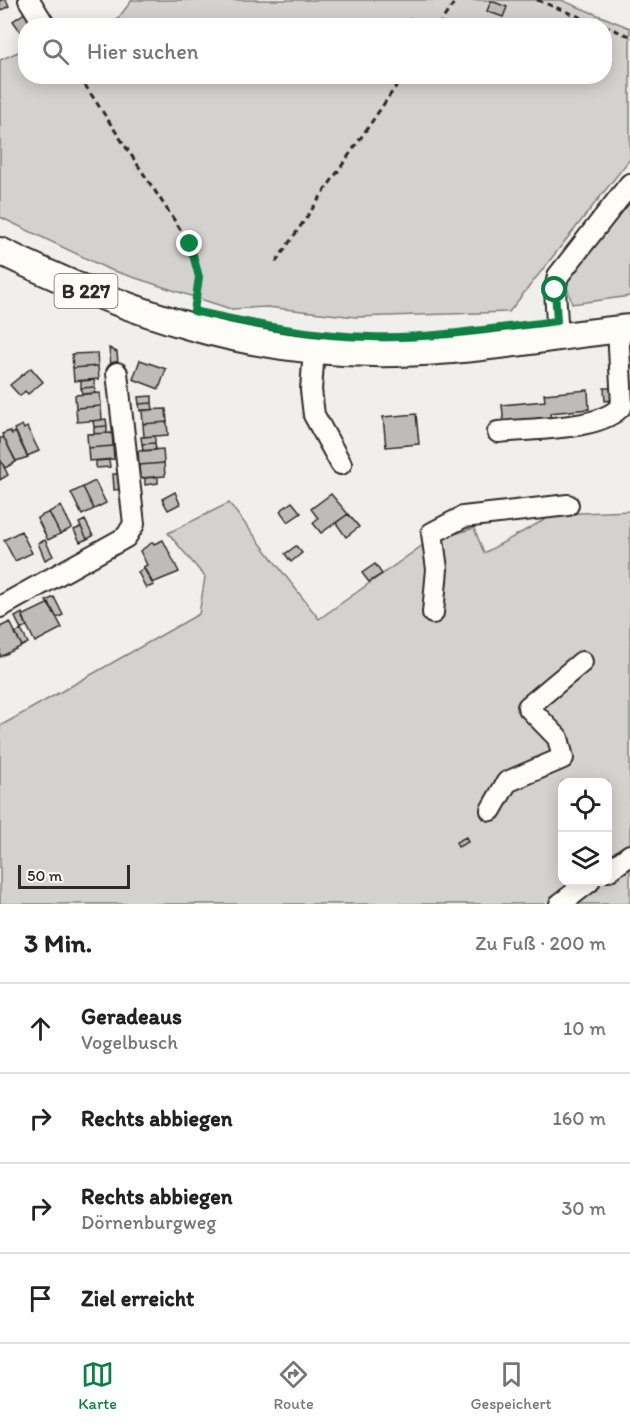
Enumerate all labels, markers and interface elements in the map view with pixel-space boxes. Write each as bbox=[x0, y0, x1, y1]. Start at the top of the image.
search box bbox=[18, 18, 612, 84]
icon: search bbox=[39, 35, 72, 68]
text: Hier suchen bbox=[87, 38, 198, 65]
route end bbox=[176, 230, 202, 256]
road number: B 227 bbox=[54, 274, 118, 308]
route start bbox=[541, 276, 567, 302]
map controls bbox=[558, 778, 612, 886]
button: locate bbox=[558, 778, 612, 832]
button: layers bbox=[558, 832, 612, 886]
scale bar bbox=[18, 862, 130, 890]
text: 50 m bbox=[27, 866, 62, 885]
text: 3 Min. bbox=[24, 927, 92, 959]
text: Zu Fuß · 200 m bbox=[475, 931, 606, 955]
text: Geradeaus bbox=[81, 1003, 182, 1030]
icon: ahead bbox=[24, 1012, 57, 1045]
text: 10 m bbox=[563, 1016, 606, 1040]
text: Vogelbusch bbox=[81, 1030, 178, 1054]
icon: right bbox=[24, 1102, 57, 1135]
text: Rechts abbiegen bbox=[81, 1105, 233, 1132]
text: 160 m bbox=[553, 1106, 606, 1130]
text: Rechts abbiegen bbox=[81, 1183, 233, 1210]
icon: right bbox=[24, 1192, 57, 1225]
text: 30 m bbox=[561, 1196, 606, 1220]
text: Dörnenburgweg bbox=[81, 1210, 217, 1234]
icon: arrive bbox=[24, 1282, 57, 1315]
text: Ziel erreicht bbox=[81, 1285, 194, 1312]
tab: Karte bbox=[78, 1358, 117, 1413]
tab: Route bbox=[274, 1358, 314, 1413]
tab: Gespeichert bbox=[470, 1358, 552, 1413]

